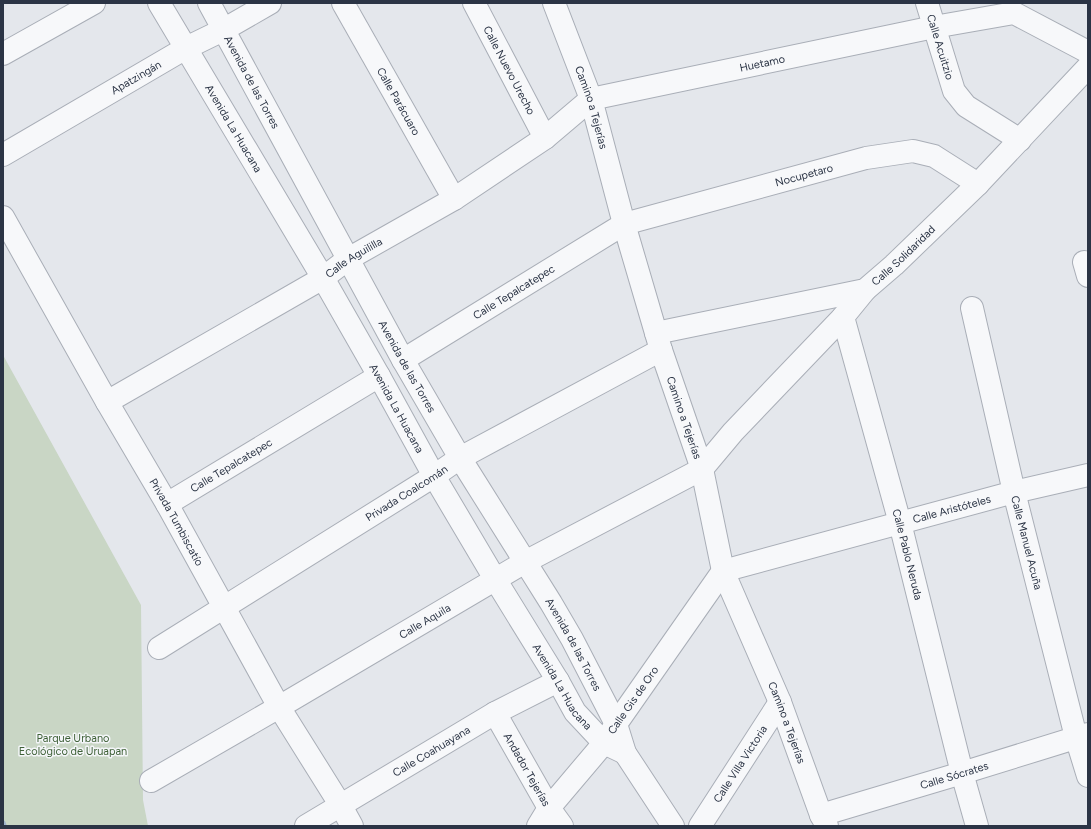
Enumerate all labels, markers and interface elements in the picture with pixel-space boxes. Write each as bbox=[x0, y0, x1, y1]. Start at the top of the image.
street label: Calle Acuitzio bbox=[924, 13, 957, 81]
street label: Calle Nuevo Urecho bbox=[481, 24, 538, 117]
street label: Avenida de las Torres bbox=[221, 33, 282, 131]
street label: Huetamo bbox=[738, 52, 786, 74]
street label: Apatzingán bbox=[108, 58, 163, 97]
street label: Camino a Tejerías bbox=[572, 64, 610, 150]
street label: Calle Parácuaro bbox=[374, 65, 423, 138]
street label: Avenida La Huacana bbox=[203, 82, 265, 175]
street label: Nocupetaro bbox=[774, 161, 834, 189]
street label: Calle Solidaridad bbox=[869, 223, 938, 288]
street label: Calle Aguililla bbox=[323, 235, 384, 281]
street label: Calle Tepalcatepec bbox=[471, 262, 557, 322]
street label: Avenida de las Torres bbox=[376, 318, 439, 415]
street label: Avenida La Huacana bbox=[367, 361, 427, 455]
street label: Camino a Tejerías bbox=[664, 375, 705, 461]
street label: Calle Tepalcatepec bbox=[188, 436, 275, 495]
street label: Privada Coalcomán bbox=[363, 462, 450, 524]
street label: Privada Tumbiscatío bbox=[147, 476, 206, 568]
street label: Calle Aristóteles bbox=[911, 492, 992, 526]
street label: Calle Manuel Acuña bbox=[1009, 494, 1045, 591]
street label: Calle Pablo Neruda bbox=[890, 507, 925, 601]
street label: Avenida de las Torres bbox=[543, 595, 604, 693]
street label: Calle Aquila bbox=[397, 601, 453, 641]
street label: Avenida La Huacana bbox=[530, 641, 595, 732]
street label: Calle Gis de Oro bbox=[605, 664, 661, 736]
street label: Camino a Tejerías bbox=[765, 680, 808, 765]
street label: Calle Coahuayana bbox=[390, 723, 472, 779]
street label: Calle Villa Victoria bbox=[711, 723, 770, 805]
street label: Andador Tejerías bbox=[501, 730, 553, 809]
park label: Parque Urbano Ecológico de Uruapan bbox=[19, 732, 127, 758]
street label: Calle Sócrates bbox=[918, 759, 990, 792]

